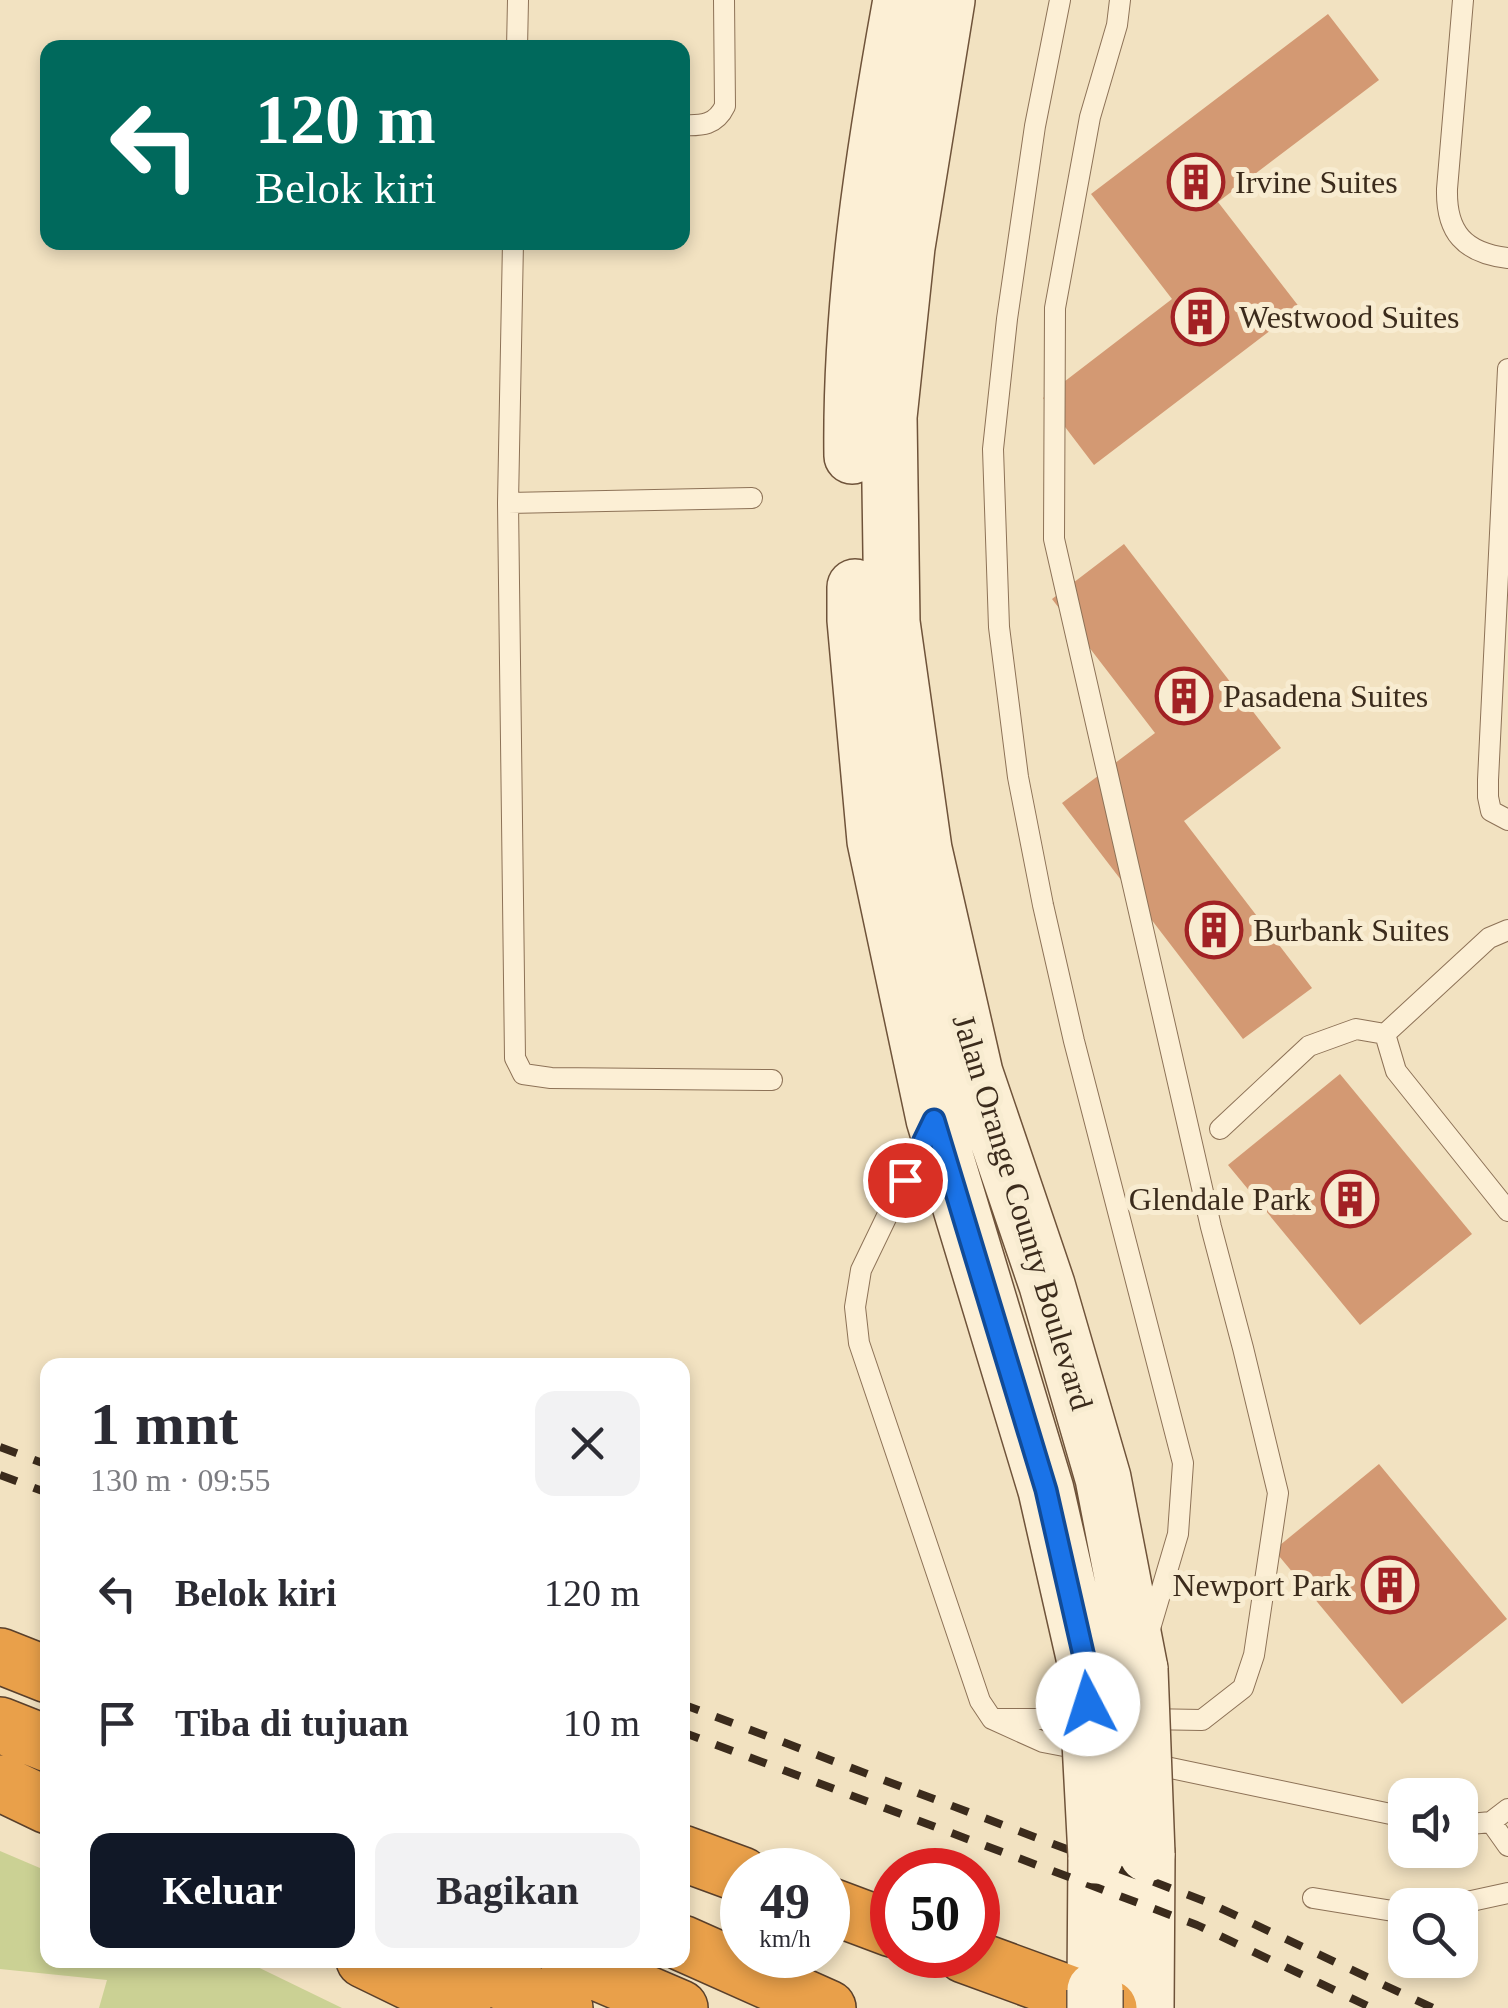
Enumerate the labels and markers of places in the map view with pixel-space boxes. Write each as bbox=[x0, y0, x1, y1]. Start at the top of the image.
building icon: Irvine Suites bbox=[1166, 152, 1226, 212]
place label: Irvine Suites bbox=[1235, 164, 1398, 200]
building icon: Westwood Suites bbox=[1170, 287, 1230, 347]
place label: Westwood Suites bbox=[1239, 299, 1460, 335]
building icon: Pasadena Suites bbox=[1154, 666, 1214, 726]
place label: Pasadena Suites bbox=[1223, 678, 1428, 714]
building icon: Burbank Suites bbox=[1184, 900, 1244, 960]
place label: Burbank Suites bbox=[1253, 912, 1449, 948]
pin bbox=[863, 1138, 948, 1223]
building icon: Glendale Park bbox=[1320, 1169, 1380, 1229]
place label: Glendale Park bbox=[1129, 1181, 1311, 1217]
building icon: Newport Park bbox=[1360, 1555, 1420, 1615]
place label: Newport Park bbox=[1172, 1567, 1351, 1603]

